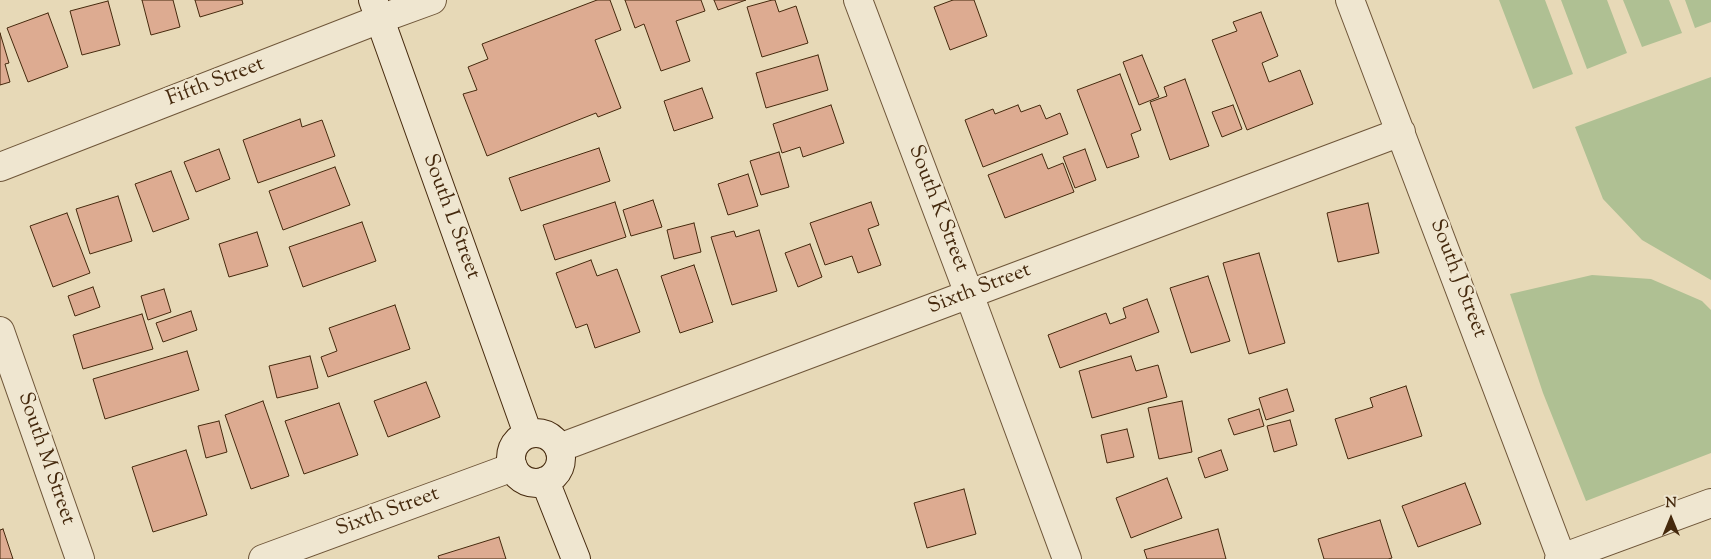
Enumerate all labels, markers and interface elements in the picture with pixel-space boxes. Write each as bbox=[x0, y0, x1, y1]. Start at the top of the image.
street label: Fifth Street bbox=[164, 53, 268, 113]
street label: South K Street bbox=[901, 142, 973, 276]
street label: South L Street bbox=[416, 151, 484, 283]
street label: South J Street bbox=[1423, 216, 1491, 342]
street label: Sixth Street bbox=[925, 259, 1035, 321]
street label: South M Street bbox=[11, 390, 79, 528]
street label: Sixth Street bbox=[333, 483, 443, 543]
north arrow bbox=[1646, 494, 1696, 544]
text: N bbox=[1665, 494, 1677, 514]

